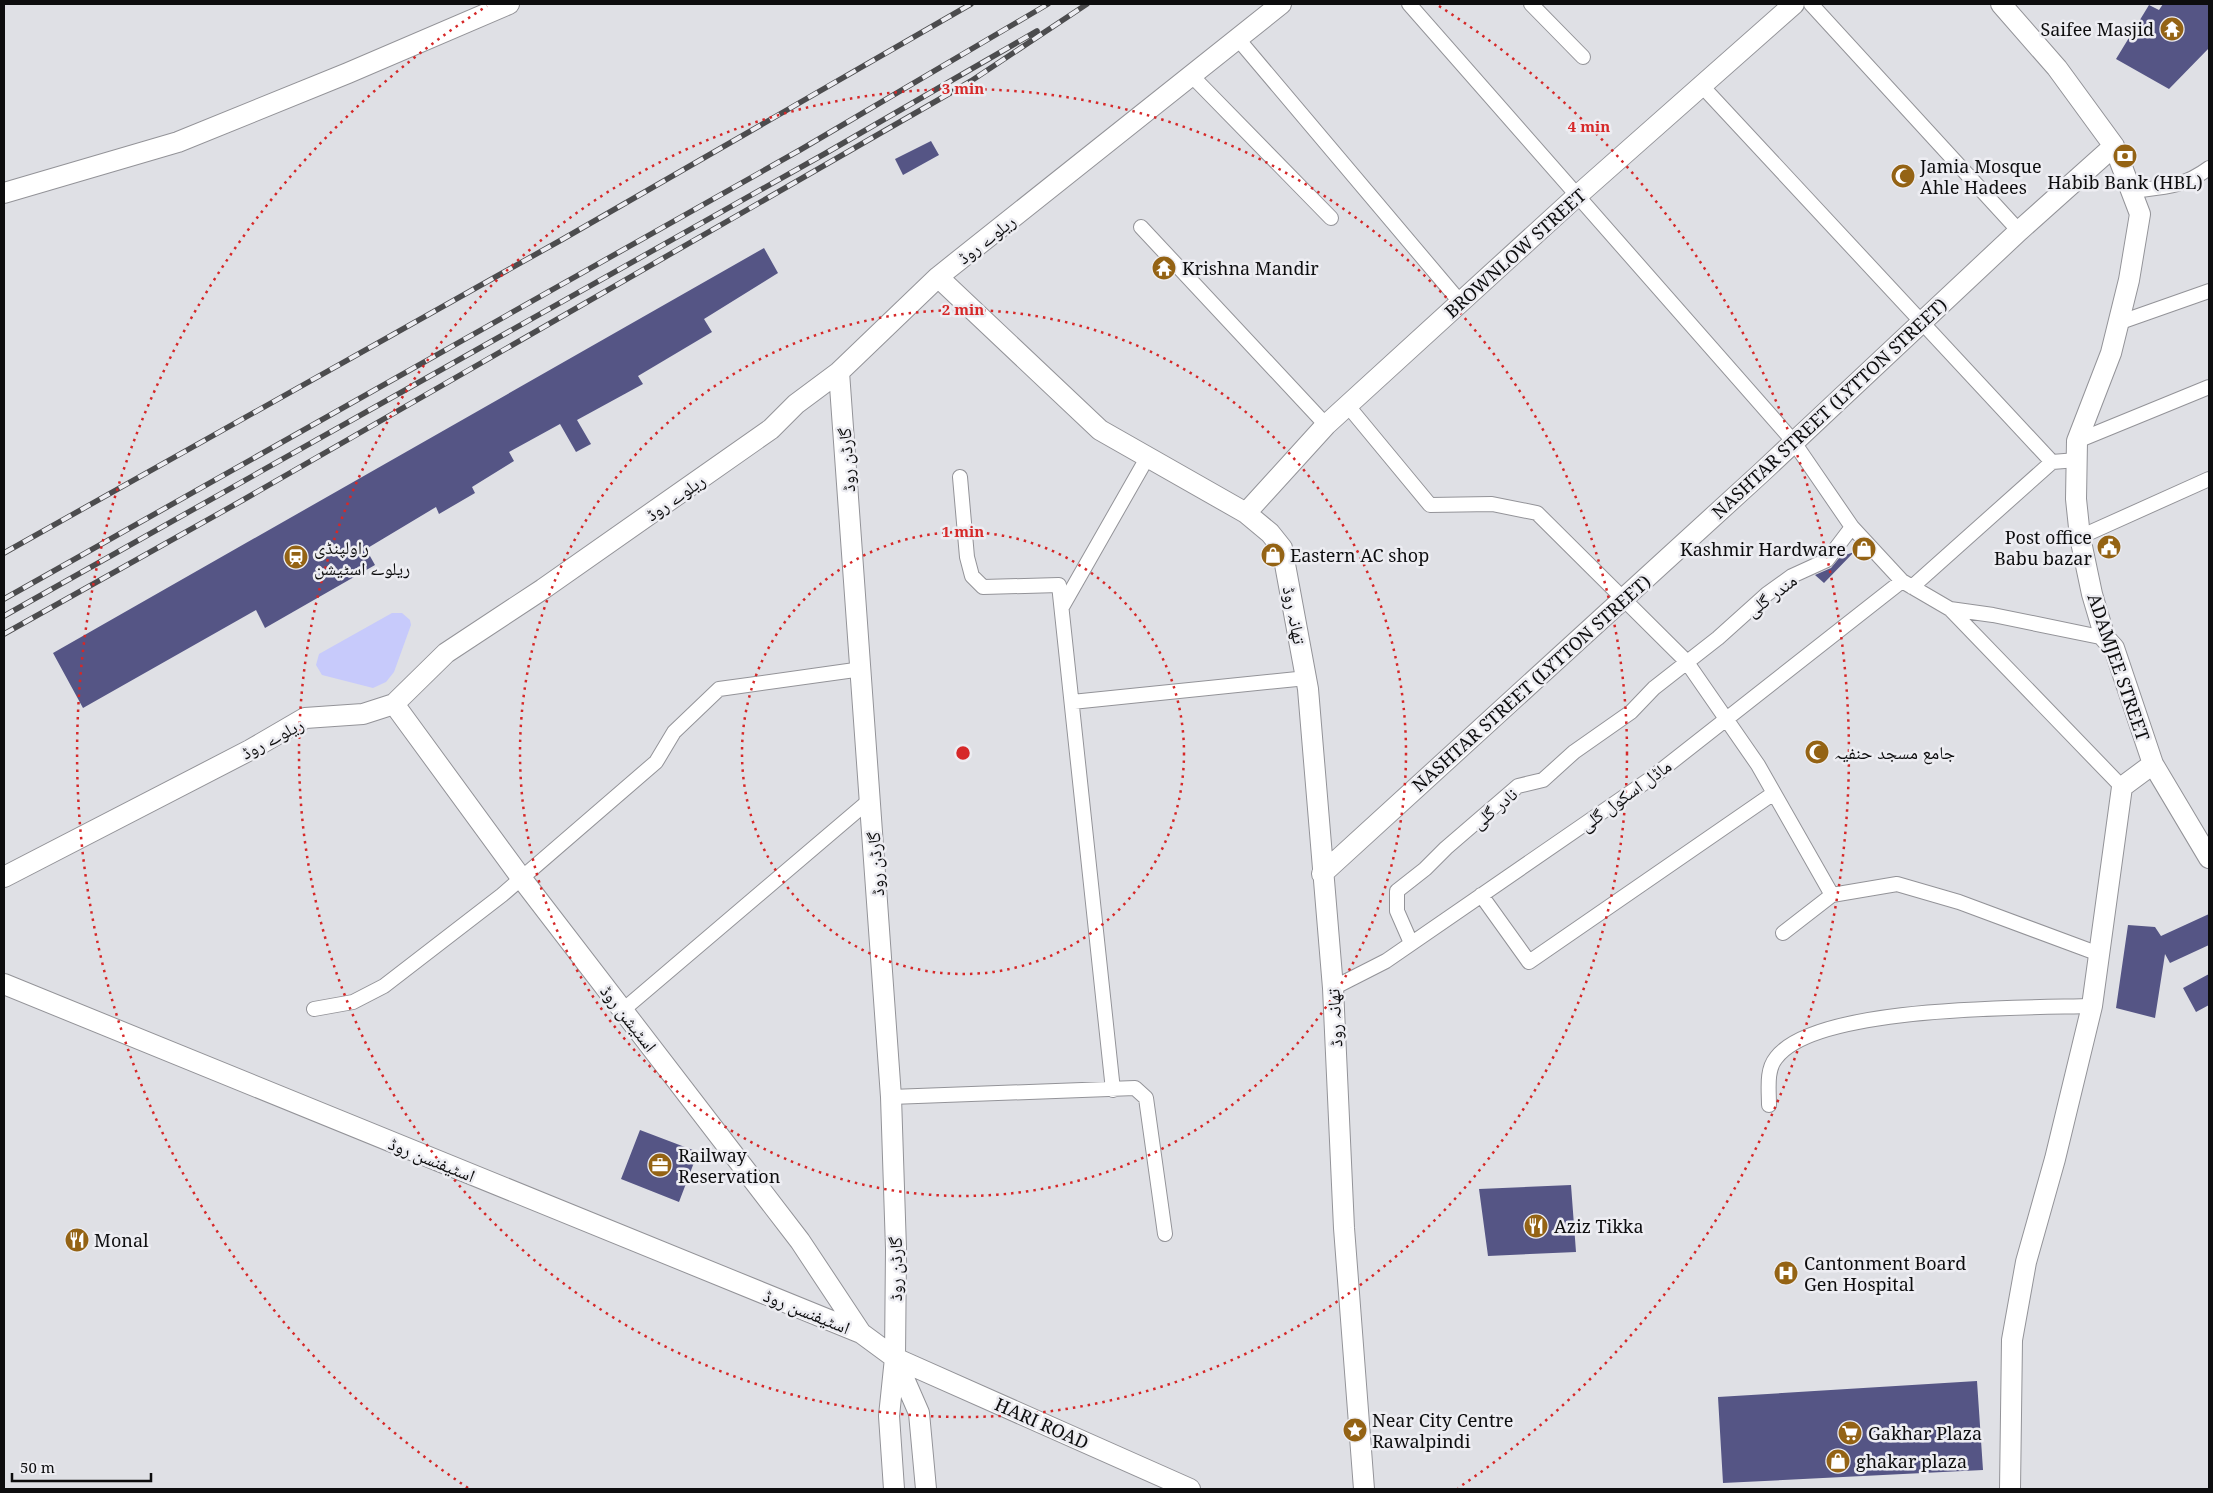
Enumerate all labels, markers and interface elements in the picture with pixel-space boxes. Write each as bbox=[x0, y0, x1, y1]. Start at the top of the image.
temple icon: Saifee Masjid bbox=[2159, 16, 2185, 42]
place label: Saifee Masjid bbox=[2040, 17, 2154, 41]
text: 3 min bbox=[942, 78, 984, 98]
text: 4 min bbox=[1568, 116, 1610, 136]
bank icon: Habib Bank (HBL) bbox=[2112, 143, 2138, 169]
place label: Jamia Mosque Ahle Hadees bbox=[1919, 154, 2042, 199]
mosque icon: Jamia Mosque Ahle Hadees bbox=[1890, 163, 1916, 189]
place label: Habib Bank (HBL) bbox=[2047, 170, 2203, 194]
street label: BROWNLOW STREET bbox=[1439, 183, 1591, 323]
street label: ریلوے روڈ bbox=[952, 209, 1020, 269]
temple icon: Krishna Mandir bbox=[1151, 255, 1177, 281]
place label: Krishna Mandir bbox=[1182, 256, 1319, 280]
street label: NASHTAR STREET (LYTTON STREET) bbox=[1706, 292, 1952, 524]
text: 2 min bbox=[942, 299, 984, 319]
street label: گارڈن روڈ bbox=[832, 426, 860, 493]
street label: ریلوے روڈ bbox=[641, 468, 710, 526]
text: 1 min bbox=[942, 521, 984, 541]
place label: Post office Babu bazar bbox=[1994, 525, 2093, 570]
public building icon: Post office Babu bazar bbox=[2096, 534, 2122, 560]
place label: راولپنڈی ریلوے اسٹیشن bbox=[314, 535, 410, 580]
shop icon: Kashmir Hardware bbox=[1851, 536, 1877, 562]
place label: Kashmir Hardware bbox=[1680, 537, 1846, 561]
shop icon: Eastern AC shop bbox=[1260, 542, 1286, 568]
place label: Eastern AC shop bbox=[1290, 543, 1429, 567]
station icon: راولپنڈی ریلوے اسٹیشن bbox=[283, 544, 309, 570]
street label: مندر گلی bbox=[1741, 568, 1801, 622]
street label: NASHTAR STREET (LYTTON STREET) bbox=[1407, 569, 1655, 797]
street label: تھانہ روڈ bbox=[1278, 584, 1312, 646]
street label: ADAMJEE STREET bbox=[2083, 590, 2155, 744]
street label: ریلوے روڈ bbox=[237, 712, 307, 764]
mosque icon: جامع مسجد حنفیہ bbox=[1804, 739, 1830, 765]
place label: جامع مسجد حنفیہ bbox=[1834, 740, 1955, 765]
centre of rings bbox=[954, 744, 972, 762]
street label: ماڈل اسکول گلی bbox=[1574, 754, 1676, 836]
street label: نادر گلی bbox=[1466, 782, 1522, 834]
street label: گارڈن روڈ bbox=[861, 830, 889, 897]
street label: اسٹیشن روڈ bbox=[595, 979, 663, 1057]
street label: تھانہ روڈ bbox=[1320, 988, 1348, 1048]
street label: اسٹیفنسن روڈ bbox=[385, 1131, 479, 1187]
place label: Railway Reservation bbox=[678, 1143, 781, 1188]
office icon: Railway Reservation bbox=[647, 1152, 673, 1178]
restaurant icon: Aziz Tikka bbox=[1523, 1213, 1549, 1239]
place label: Aziz Tikka bbox=[1554, 1214, 1644, 1238]
restaurant icon: Monal bbox=[64, 1227, 90, 1253]
place label: Monal bbox=[94, 1228, 149, 1252]
street label: گارڈن روڈ bbox=[883, 1236, 907, 1301]
place label: Cantonment Board Gen Hospital bbox=[1804, 1251, 1966, 1296]
hospital icon: Cantonment Board Gen Hospital bbox=[1773, 1260, 1799, 1286]
street label: اسٹیفنسن روڈ bbox=[760, 1283, 854, 1339]
street label: HARI ROAD bbox=[991, 1392, 1093, 1454]
place label: Near City Centre Rawalpindi bbox=[1372, 1408, 1513, 1453]
place icon: Near City Centre Rawalpindi bbox=[1342, 1417, 1368, 1443]
supermarket icon: Gakhar Plaza bbox=[1837, 1420, 1863, 1446]
place label: Gakhar Plaza bbox=[1868, 1421, 1982, 1445]
shop icon: ghakar plaza bbox=[1825, 1448, 1851, 1474]
place label: ghakar plaza bbox=[1856, 1449, 1967, 1473]
scale bar bbox=[12, 1450, 151, 1482]
text: 50 m bbox=[20, 1457, 55, 1477]

